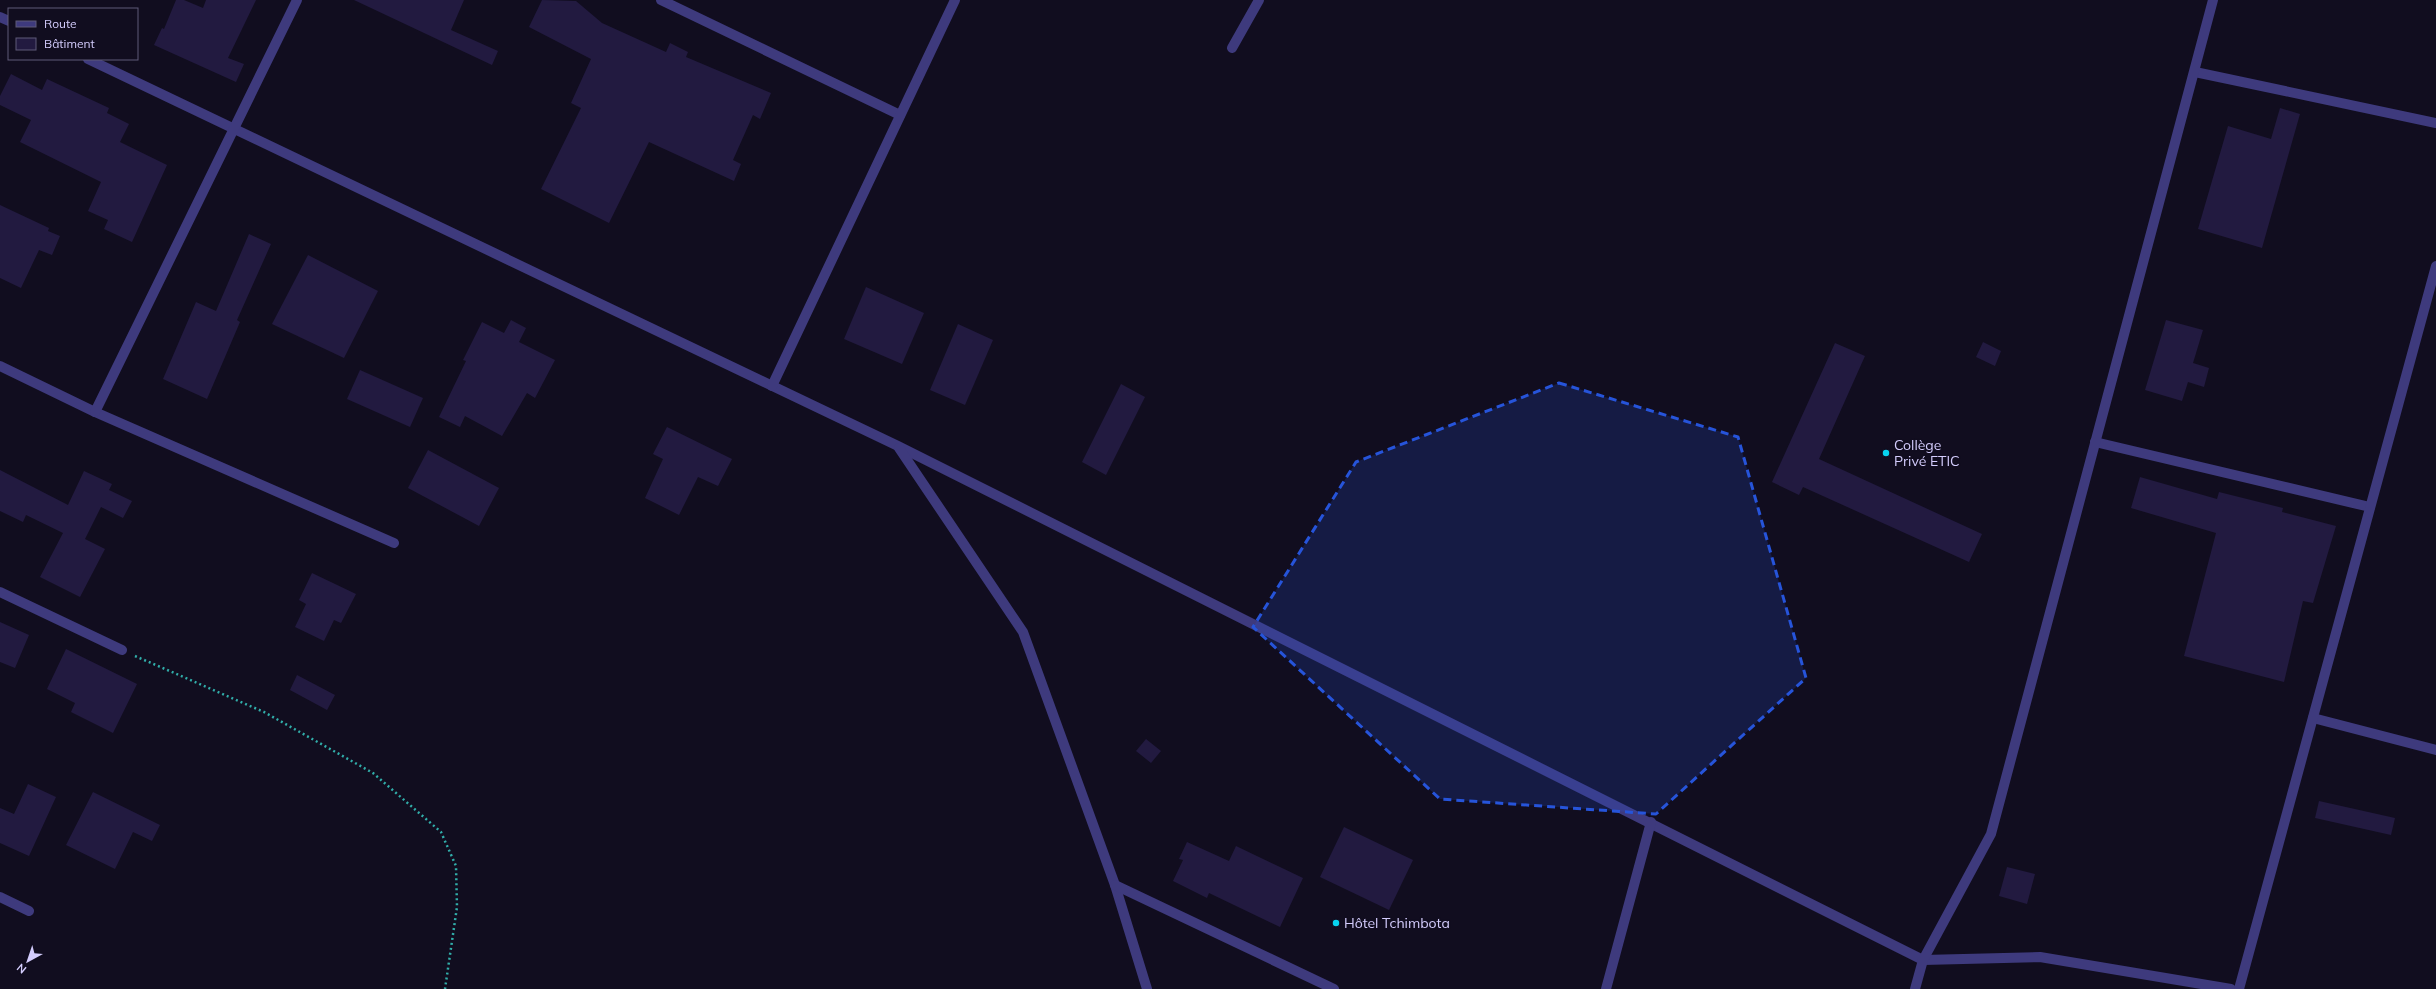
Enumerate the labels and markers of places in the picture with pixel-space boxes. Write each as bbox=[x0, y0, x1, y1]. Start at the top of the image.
place label: Collège Privé ETIC bbox=[1894, 436, 1960, 470]
marker: Collège Privé ETIC bbox=[1881, 448, 1891, 458]
place label: Hôtel Tchimbota bbox=[1344, 914, 1450, 932]
marker: Hôtel Tchimbota bbox=[1331, 918, 1341, 928]

